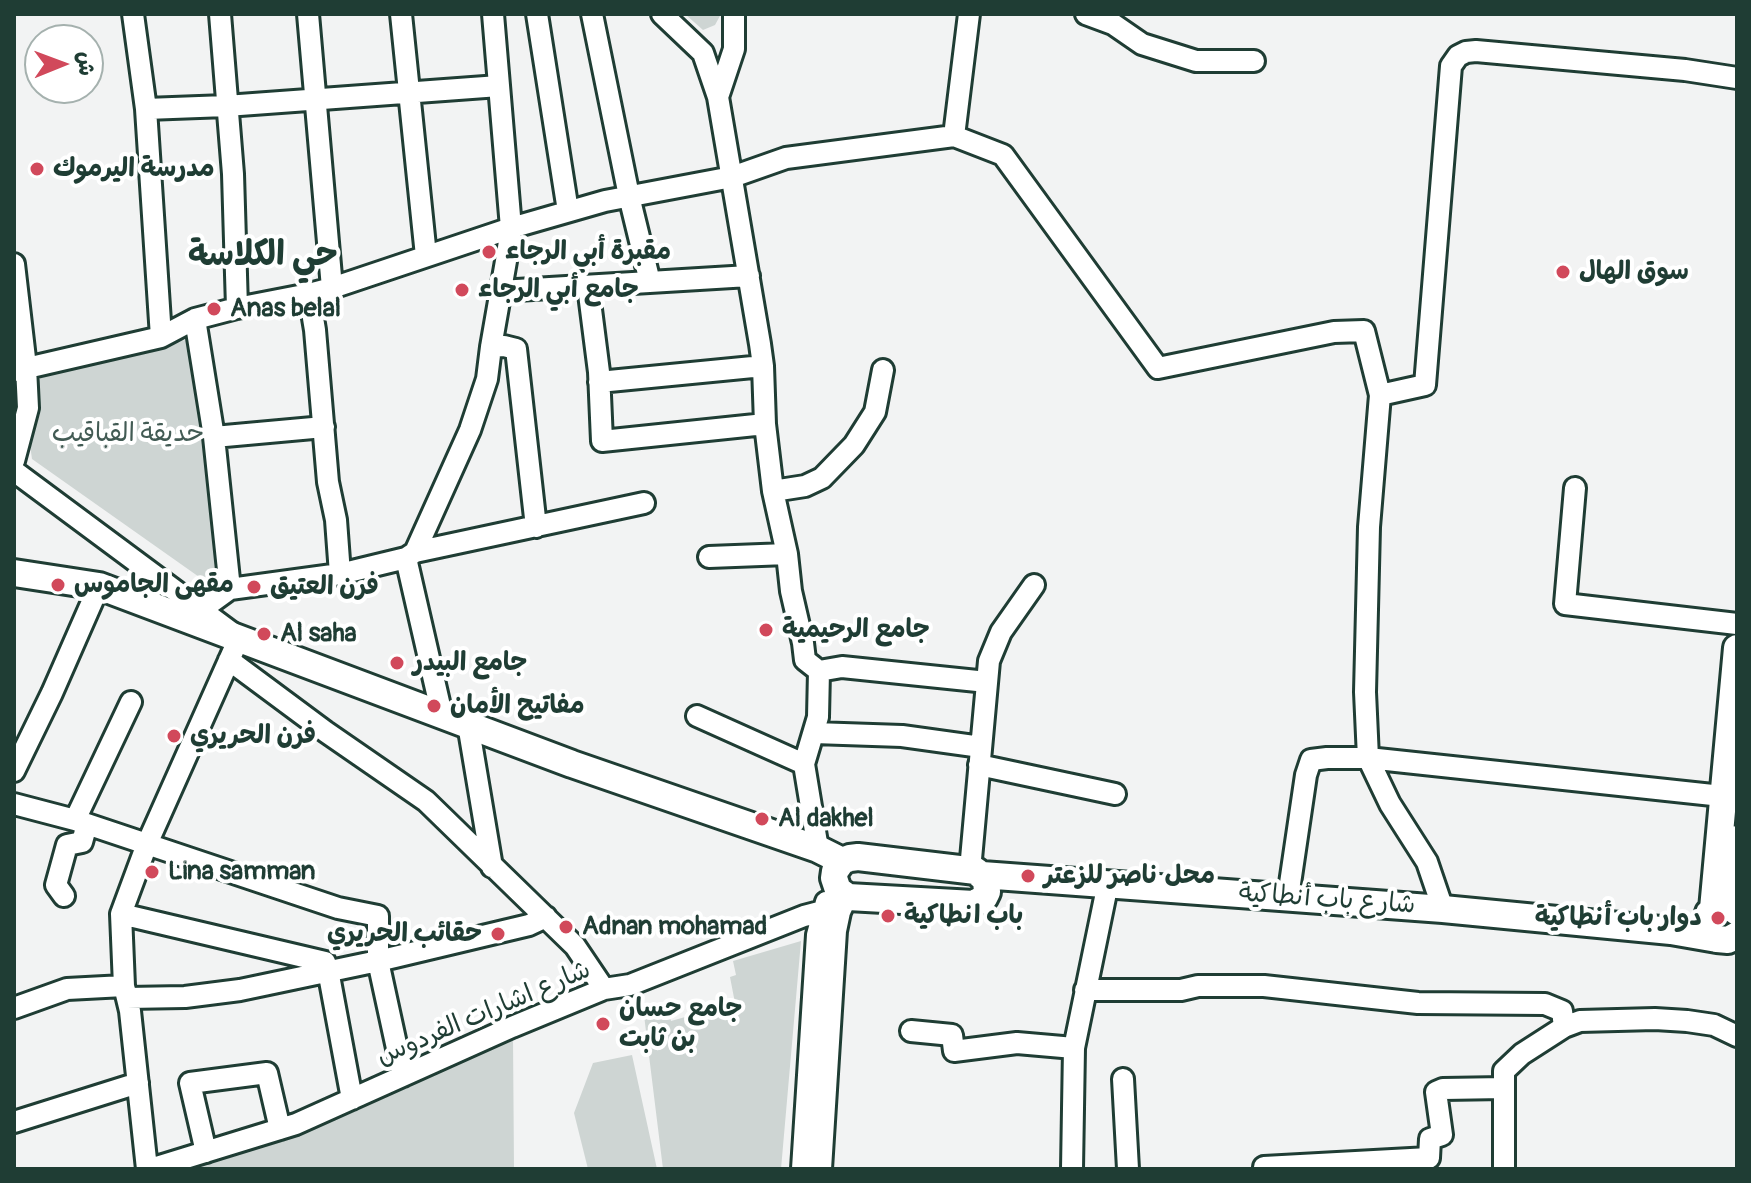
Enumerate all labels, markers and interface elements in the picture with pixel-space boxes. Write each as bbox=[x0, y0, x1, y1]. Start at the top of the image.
north arrow bbox=[24, 24, 104, 104]
text: ش bbox=[72, 51, 100, 76]
place label: مدرسة اليرموك bbox=[53, 153, 214, 185]
marker: مدرسة اليرموك bbox=[28, 160, 46, 178]
district label: حي الكلاسة bbox=[188, 236, 338, 276]
place label: مقبرة أبي الرجاء bbox=[505, 236, 671, 268]
marker: مقبرة أبي الرجاء bbox=[480, 243, 498, 261]
place label: سوق الهال bbox=[1579, 256, 1689, 288]
marker: سوق الهال bbox=[1554, 263, 1572, 281]
place label: جامع أبي الرجاء bbox=[478, 274, 639, 306]
marker: جامع أبي الرجاء bbox=[453, 281, 471, 299]
place label: Anas belal bbox=[230, 293, 341, 325]
marker: Anas belal bbox=[205, 300, 223, 318]
park label: حديقة القباقيب bbox=[52, 418, 204, 450]
place label: مقهى الجاموس bbox=[74, 569, 234, 601]
place label: فرن العتيق bbox=[270, 571, 379, 603]
marker: مقهى الجاموس bbox=[49, 576, 67, 594]
marker: فرن العتيق bbox=[245, 578, 263, 596]
place label: جامع الرحيمية bbox=[782, 614, 930, 646]
place label: Al saha bbox=[280, 618, 357, 650]
marker: جامع الرحيمية bbox=[757, 621, 775, 639]
marker: Al saha bbox=[255, 625, 273, 643]
place label: جامع البيدر bbox=[413, 647, 527, 679]
marker: جامع البيدر bbox=[388, 654, 406, 672]
place label: مفاتيح اﻷمان bbox=[450, 690, 585, 722]
marker: مفاتيح اﻷمان bbox=[425, 697, 443, 715]
place label: فرن الحريري bbox=[190, 720, 316, 752]
marker: فرن الحريري bbox=[165, 727, 183, 745]
place label: Al dakhel bbox=[778, 803, 874, 835]
marker: Al dakhel bbox=[753, 810, 771, 828]
place label: Lina samman bbox=[168, 856, 315, 888]
place label: محل ناصر للزعتر bbox=[1044, 860, 1215, 892]
marker: Lina samman bbox=[143, 863, 161, 881]
marker: محل ناصر للزعتر bbox=[1019, 867, 1037, 885]
street label: شارع باب أنطاكية bbox=[1238, 878, 1416, 922]
place label: باب انطاكية bbox=[904, 900, 1023, 932]
place label: دوار باب أنطاكية bbox=[1535, 902, 1702, 934]
marker: باب انطاكية bbox=[879, 907, 897, 925]
marker: دوار باب أنطاكية bbox=[1709, 909, 1727, 927]
place label: Adnan mohamad bbox=[582, 911, 767, 943]
place label: حقائب الحريري bbox=[327, 918, 482, 950]
marker: Adnan mohamad bbox=[557, 918, 575, 936]
marker: حقائب الحريري bbox=[489, 925, 507, 943]
street label: شارع اشارات الفردوس bbox=[372, 955, 596, 1073]
place label: جامع حسان بن ثابت bbox=[619, 993, 742, 1054]
marker: جامع حسان بن ثابت bbox=[594, 1015, 612, 1033]

